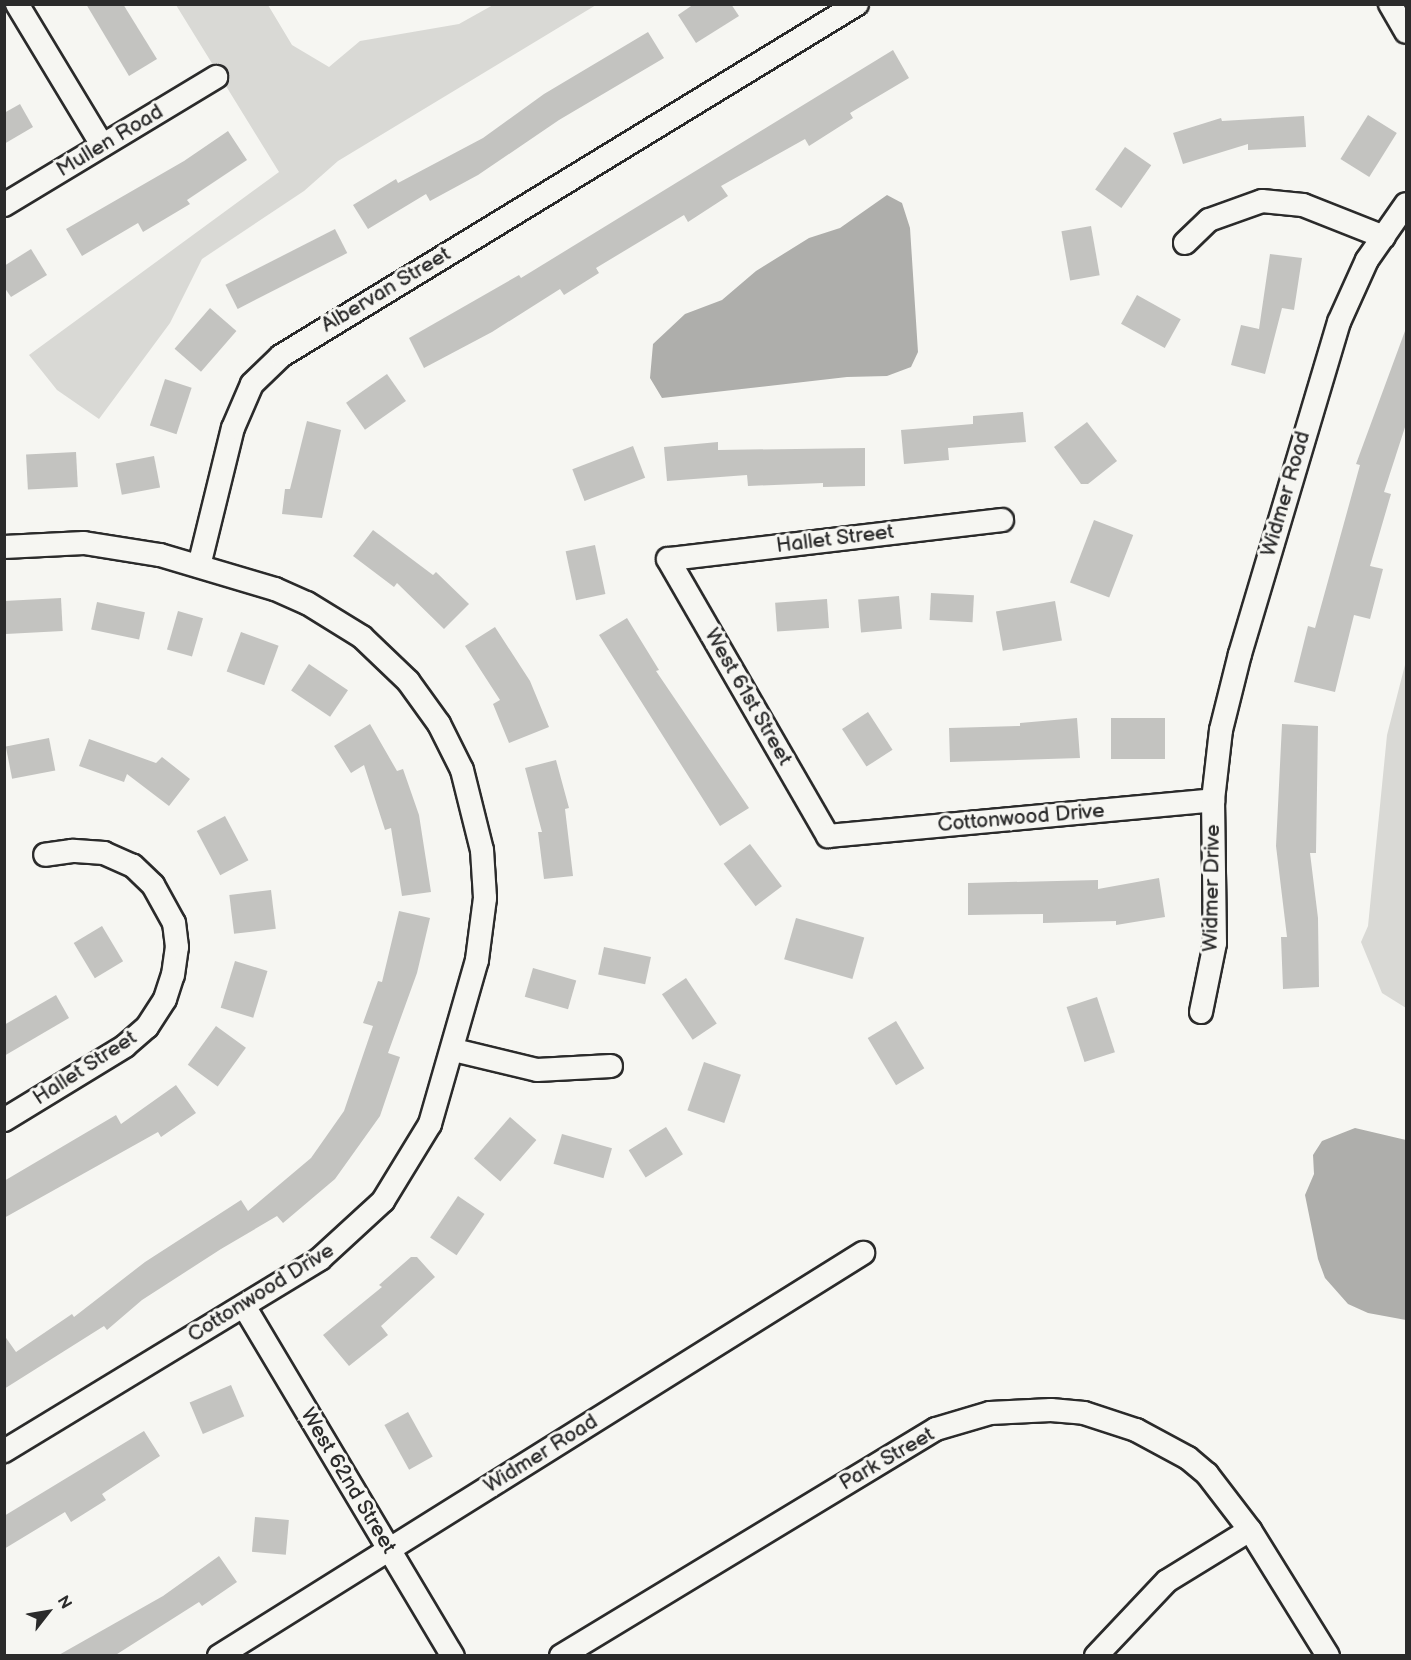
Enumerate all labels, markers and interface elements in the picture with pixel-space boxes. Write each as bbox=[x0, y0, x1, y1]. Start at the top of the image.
street label: Mullen Road bbox=[52, 99, 168, 183]
street label: Albervan Street bbox=[317, 242, 455, 338]
street label: Widmer Road bbox=[1256, 429, 1316, 559]
street label: Hallet Street bbox=[775, 519, 895, 559]
street label: West 61st Street bbox=[699, 624, 797, 770]
street label: Cottonwood Drive bbox=[937, 798, 1105, 838]
street label: Widmer Drive bbox=[1198, 824, 1226, 952]
street label: Hallet Street bbox=[28, 1025, 142, 1111]
street label: Cottonwood Drive bbox=[183, 1238, 339, 1348]
street label: West 62nd Street bbox=[295, 1404, 401, 1558]
street label: Widmer Road bbox=[480, 1409, 602, 1499]
street label: Park Street bbox=[835, 1422, 939, 1496]
north arrow bbox=[18, 1582, 78, 1642]
text: N bbox=[53, 1592, 75, 1613]

